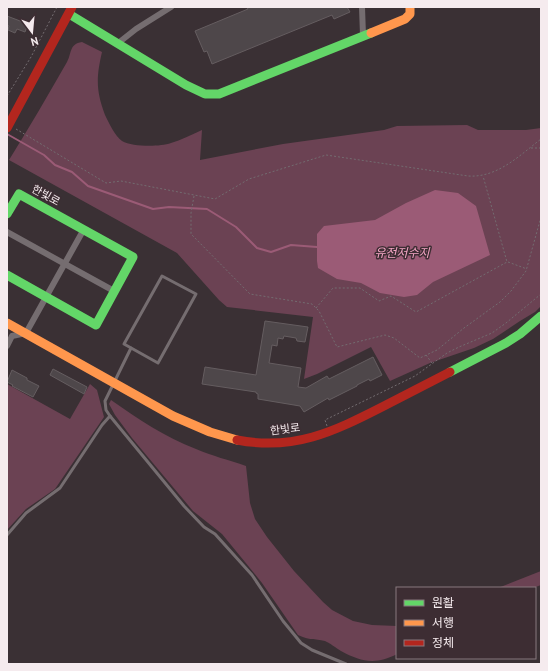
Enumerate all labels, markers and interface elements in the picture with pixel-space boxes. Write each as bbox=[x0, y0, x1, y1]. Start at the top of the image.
north arrow bbox=[12, 12, 52, 52]
text: N bbox=[29, 34, 40, 49]
street label: 한빛로 bbox=[29, 182, 63, 208]
water label: 유전저수지 bbox=[374, 245, 431, 260]
street label: 한빛로 bbox=[269, 420, 301, 438]
legend bbox=[396, 587, 536, 659]
text: 원활 bbox=[432, 595, 454, 610]
text: 서행 bbox=[432, 615, 454, 630]
text: 정체 bbox=[432, 635, 454, 650]

